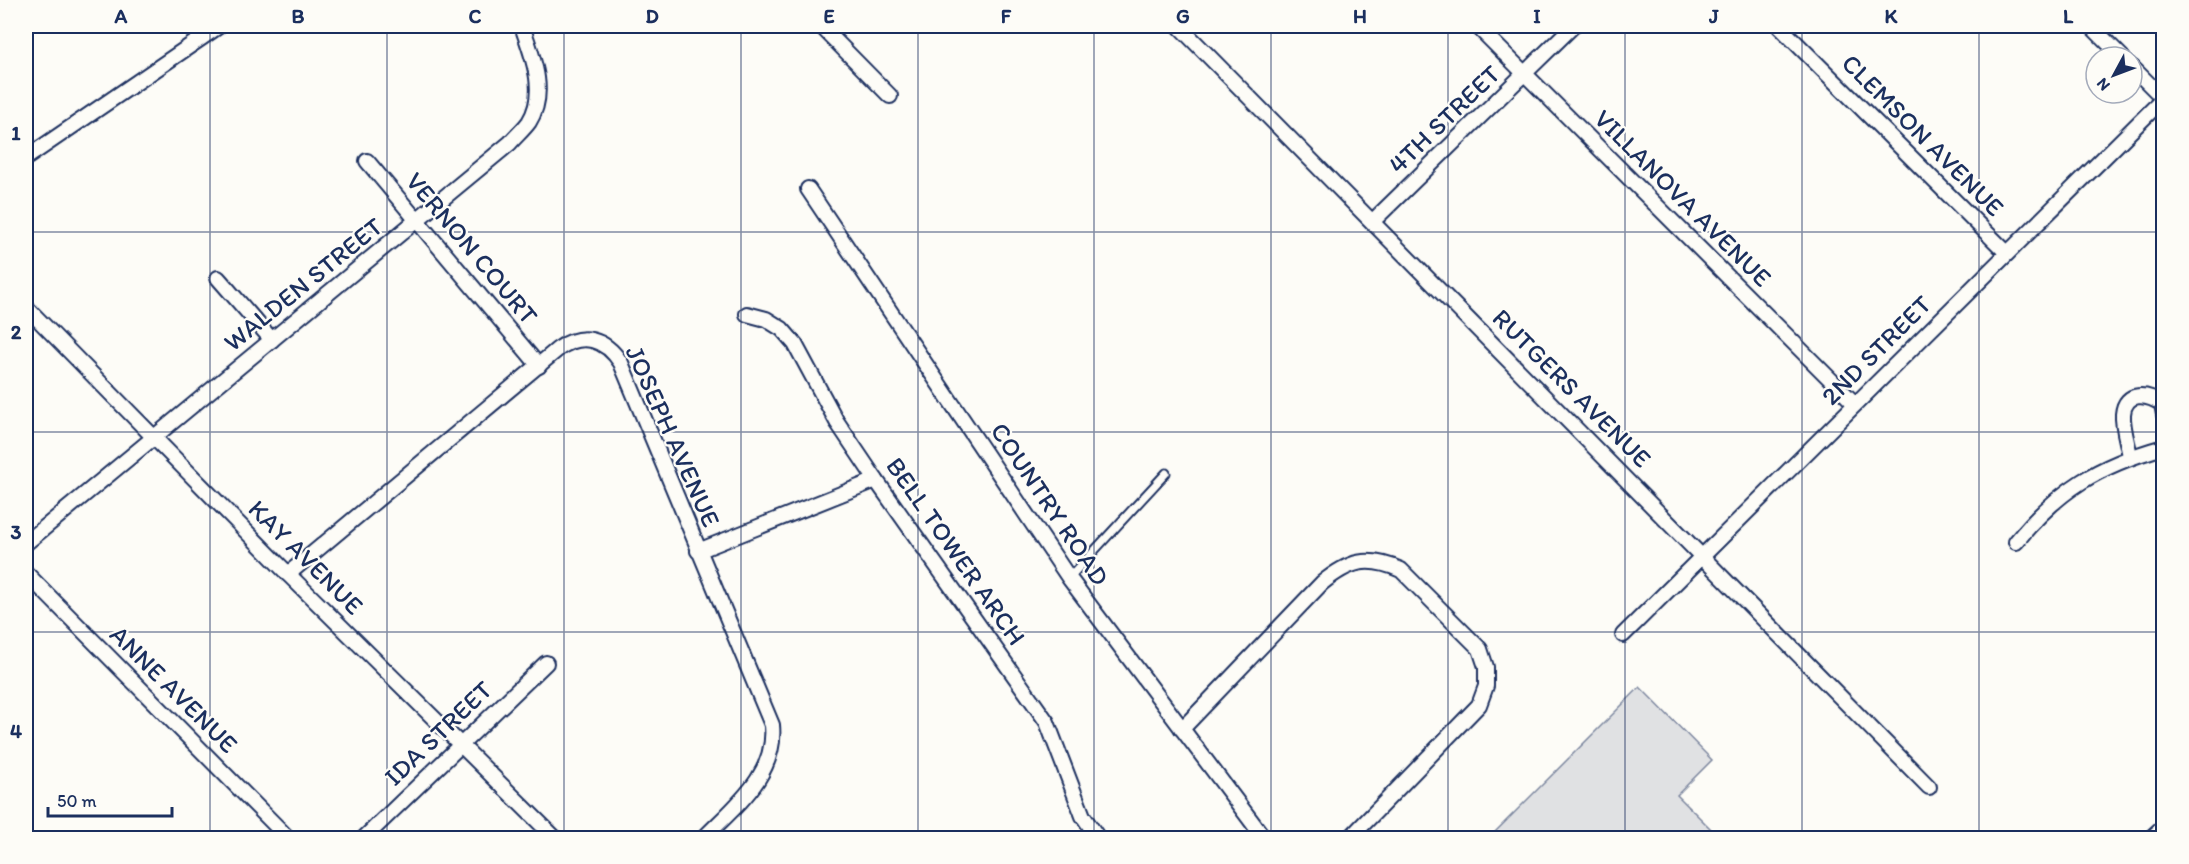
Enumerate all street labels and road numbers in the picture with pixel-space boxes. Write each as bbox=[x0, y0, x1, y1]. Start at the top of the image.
street label: CLEMSON AVENUE bbox=[1835, 47, 2011, 223]
street label: 4TH STREET bbox=[1381, 58, 1507, 180]
street label: VILLANOVA AVENUE bbox=[1588, 103, 1778, 293]
street label: VERNON COURT bbox=[399, 165, 545, 331]
street label: WALDEN STREET bbox=[217, 210, 389, 358]
street label: 2ND STREET bbox=[1814, 288, 1938, 412]
street label: RUTGERS AVENUE bbox=[1486, 302, 1658, 474]
street label: JOSEPH AVENUE bbox=[619, 340, 727, 532]
street label: COUNTRY ROAD bbox=[984, 416, 1116, 592]
street label: BELL TOWER ARCH bbox=[879, 451, 1033, 651]
street label: KAY AVENUE bbox=[242, 493, 370, 621]
street label: ANNE AVENUE bbox=[103, 618, 245, 760]
street label: IDA STREET bbox=[377, 673, 499, 792]

